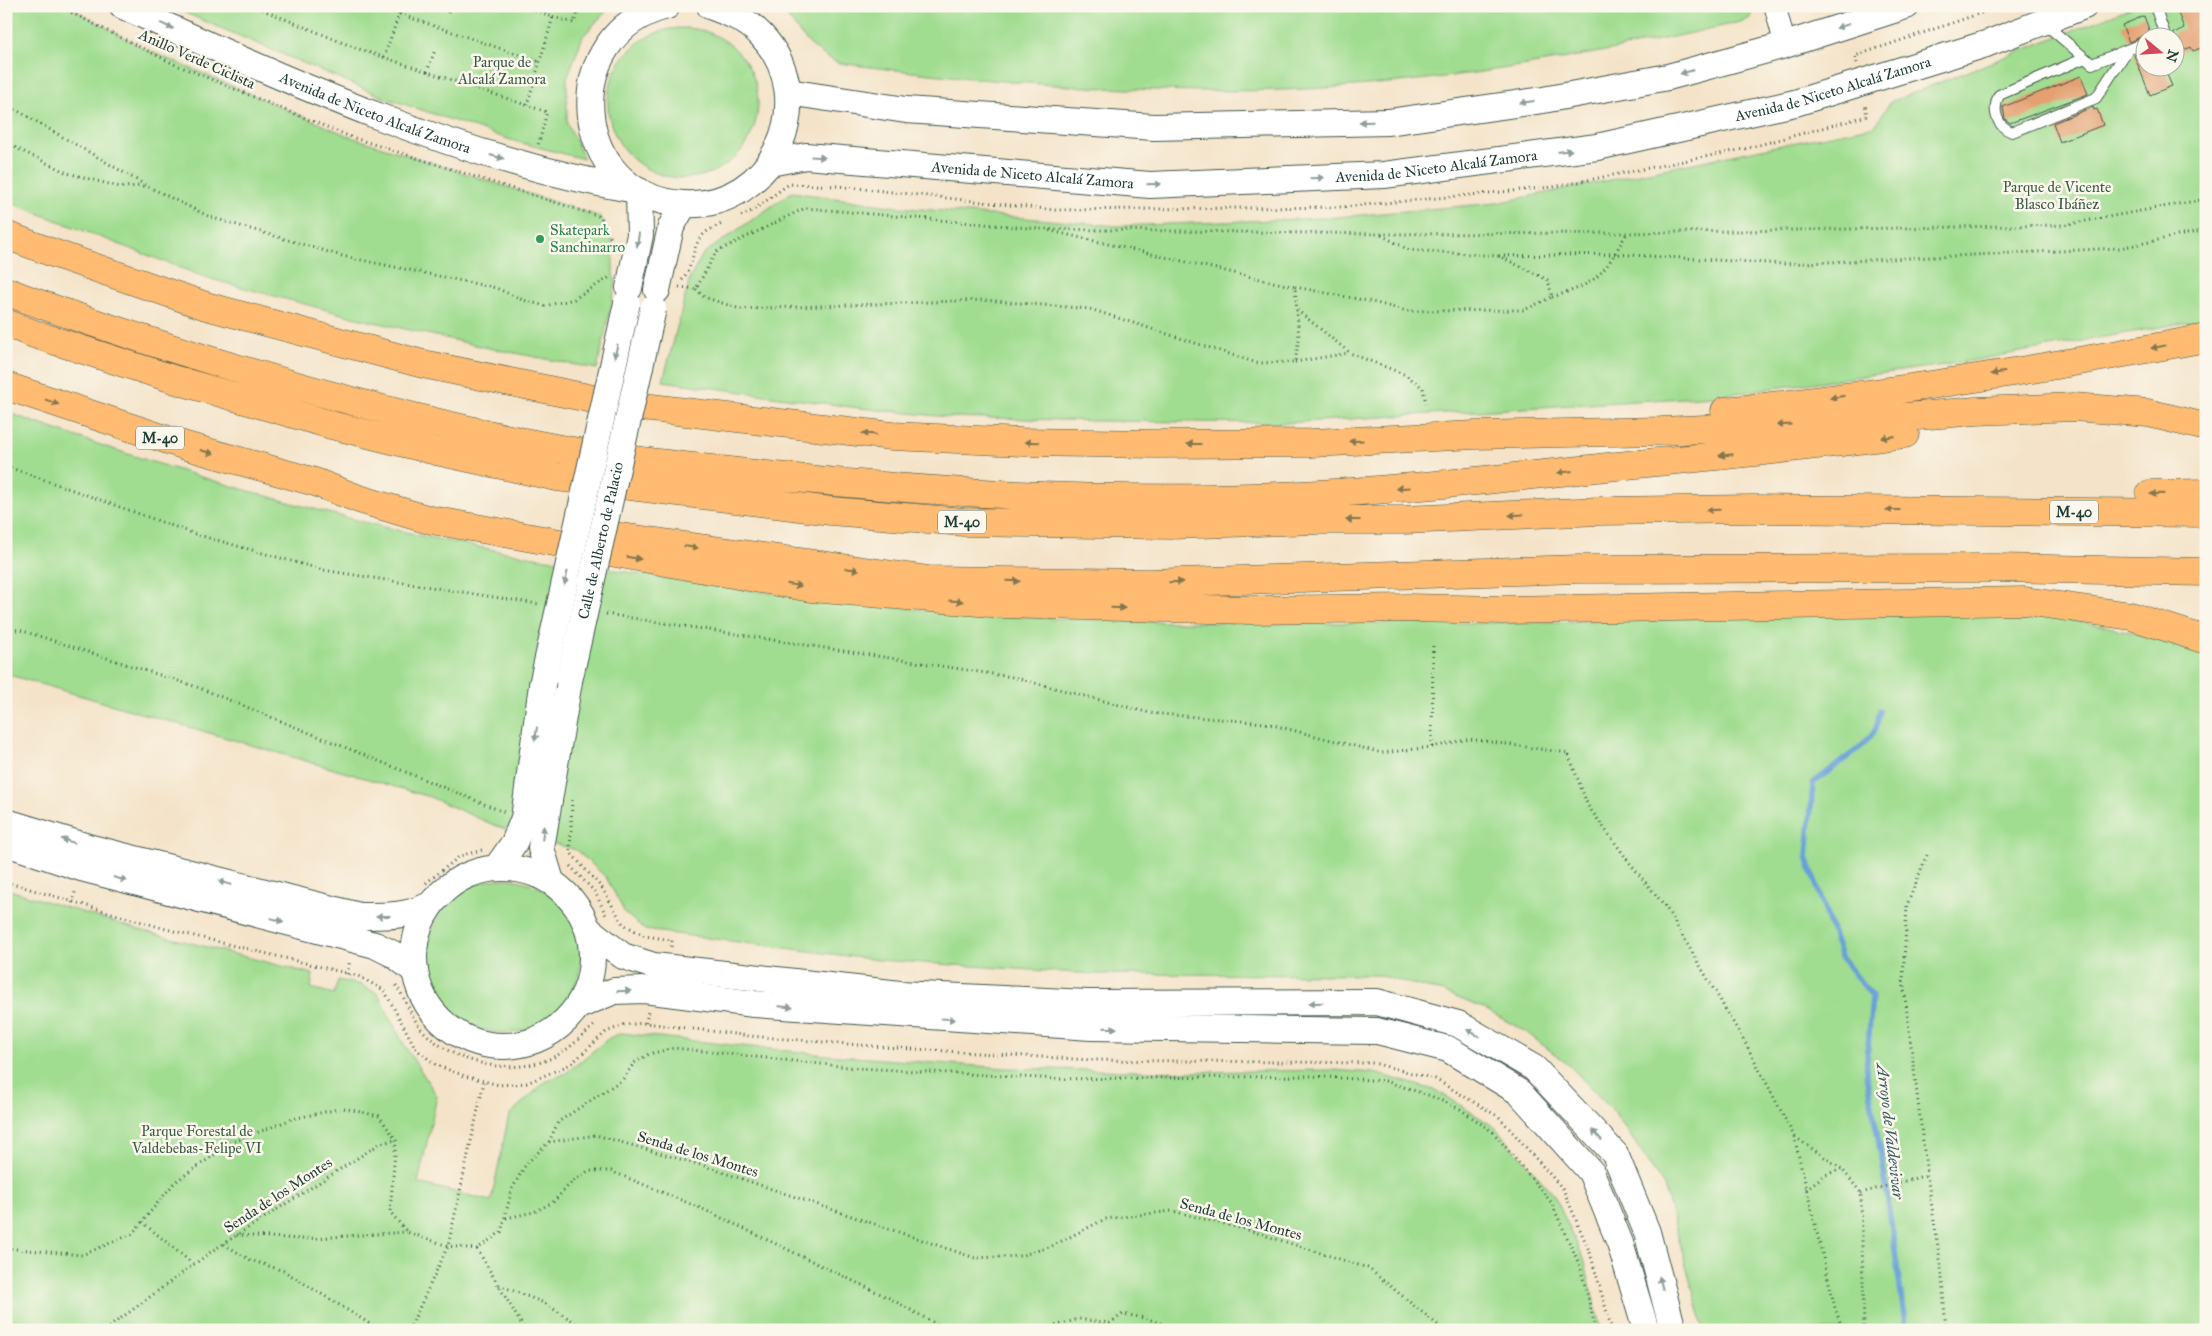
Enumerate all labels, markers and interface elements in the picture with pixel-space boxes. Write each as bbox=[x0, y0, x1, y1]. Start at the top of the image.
one-way arrow bbox=[160, 23, 174, 31]
one-way arrow bbox=[1835, 23, 1850, 31]
street label: Anillo Verde Ciclista bbox=[135, 25, 259, 93]
north arrow bbox=[2134, 28, 2184, 78]
text: N bbox=[2162, 48, 2182, 64]
street label: Avenida de Niceto Alcalá Zamora bbox=[1732, 52, 1934, 125]
park label: Parque de Alcalá Zamora bbox=[457, 53, 547, 88]
street label: Avenida de Niceto Alcalá Zamora bbox=[276, 68, 474, 157]
one-way arrow bbox=[1679, 68, 1695, 76]
one-way arrow bbox=[1519, 98, 1535, 106]
one-way arrow bbox=[1358, 118, 1374, 126]
street label: Avenida de Niceto Alcalá Zamora bbox=[1334, 146, 1539, 186]
one-way arrow bbox=[1557, 147, 1573, 155]
one-way arrow bbox=[489, 153, 504, 161]
one-way arrow bbox=[810, 153, 826, 161]
street label: Avenida de Niceto Alcalá Zamora bbox=[930, 158, 1135, 193]
one-way arrow bbox=[1309, 173, 1325, 181]
park label: Parque de Vicente Blasco Ibáñez bbox=[2003, 178, 2111, 213]
one-way arrow bbox=[1146, 180, 1162, 188]
place label: Skatepark Sanchinarro bbox=[550, 221, 625, 256]
one-way arrow bbox=[634, 232, 642, 248]
marker: Skatepark Sanchinarro bbox=[534, 233, 546, 245]
one-way arrow bbox=[2150, 343, 2165, 351]
one-way arrow bbox=[612, 344, 620, 360]
one-way arrow bbox=[1989, 370, 2005, 378]
one-way arrow bbox=[1828, 394, 1844, 402]
one-way arrow bbox=[45, 398, 60, 406]
one-way arrow bbox=[1775, 422, 1791, 430]
road number: M-40 bbox=[136, 426, 184, 449]
one-way arrow bbox=[861, 430, 877, 438]
one-way arrow bbox=[1879, 433, 1895, 441]
one-way arrow bbox=[1348, 437, 1364, 445]
one-way arrow bbox=[1023, 438, 1039, 446]
one-way arrow bbox=[1186, 440, 1202, 448]
one-way arrow bbox=[199, 448, 214, 456]
one-way arrow bbox=[1718, 451, 1734, 459]
street label: Calle de Alberto de Palacio bbox=[574, 460, 627, 621]
one-way arrow bbox=[1556, 468, 1572, 476]
one-way arrow bbox=[1395, 485, 1411, 493]
one-way arrow bbox=[2149, 490, 2165, 498]
road number: M-40 bbox=[2050, 501, 2098, 524]
one-way arrow bbox=[1705, 506, 1721, 514]
one-way arrow bbox=[1885, 506, 1901, 514]
road number: M-40 bbox=[938, 511, 986, 534]
one-way arrow bbox=[1507, 511, 1523, 519]
one-way arrow bbox=[1345, 516, 1361, 524]
one-way arrow bbox=[683, 543, 699, 551]
one-way arrow bbox=[627, 554, 643, 562]
one-way arrow bbox=[844, 566, 860, 574]
one-way arrow bbox=[562, 570, 570, 585]
one-way arrow bbox=[1006, 578, 1022, 586]
one-way arrow bbox=[1168, 578, 1184, 586]
one-way arrow bbox=[787, 581, 803, 589]
one-way arrow bbox=[948, 597, 964, 605]
one-way arrow bbox=[1111, 604, 1127, 612]
one-way arrow bbox=[532, 726, 540, 742]
one-way arrow bbox=[539, 825, 547, 841]
one-way arrow bbox=[60, 837, 75, 845]
one-way arrow bbox=[112, 875, 127, 883]
one-way arrow bbox=[217, 879, 232, 887]
one-way arrow bbox=[375, 912, 391, 920]
one-way arrow bbox=[269, 916, 284, 924]
one-way arrow bbox=[616, 987, 632, 995]
one-way arrow bbox=[1308, 999, 1324, 1007]
one-way arrow bbox=[778, 1003, 794, 1011]
one-way arrow bbox=[940, 1015, 956, 1023]
one-way arrow bbox=[1102, 1024, 1118, 1032]
one-way arrow bbox=[1466, 1029, 1481, 1037]
water label: Arroyo de Valdevivar bbox=[1872, 1060, 1908, 1201]
park label: Parque Forestal de Valdebebas-Felipe VI bbox=[131, 1122, 262, 1157]
street label: Senda de los Montes bbox=[635, 1127, 761, 1181]
one-way arrow bbox=[1591, 1130, 1603, 1142]
street label: Senda de los Montes bbox=[220, 1153, 336, 1237]
street label: Senda de los Montes bbox=[1178, 1194, 1304, 1244]
one-way arrow bbox=[1656, 1275, 1664, 1290]

